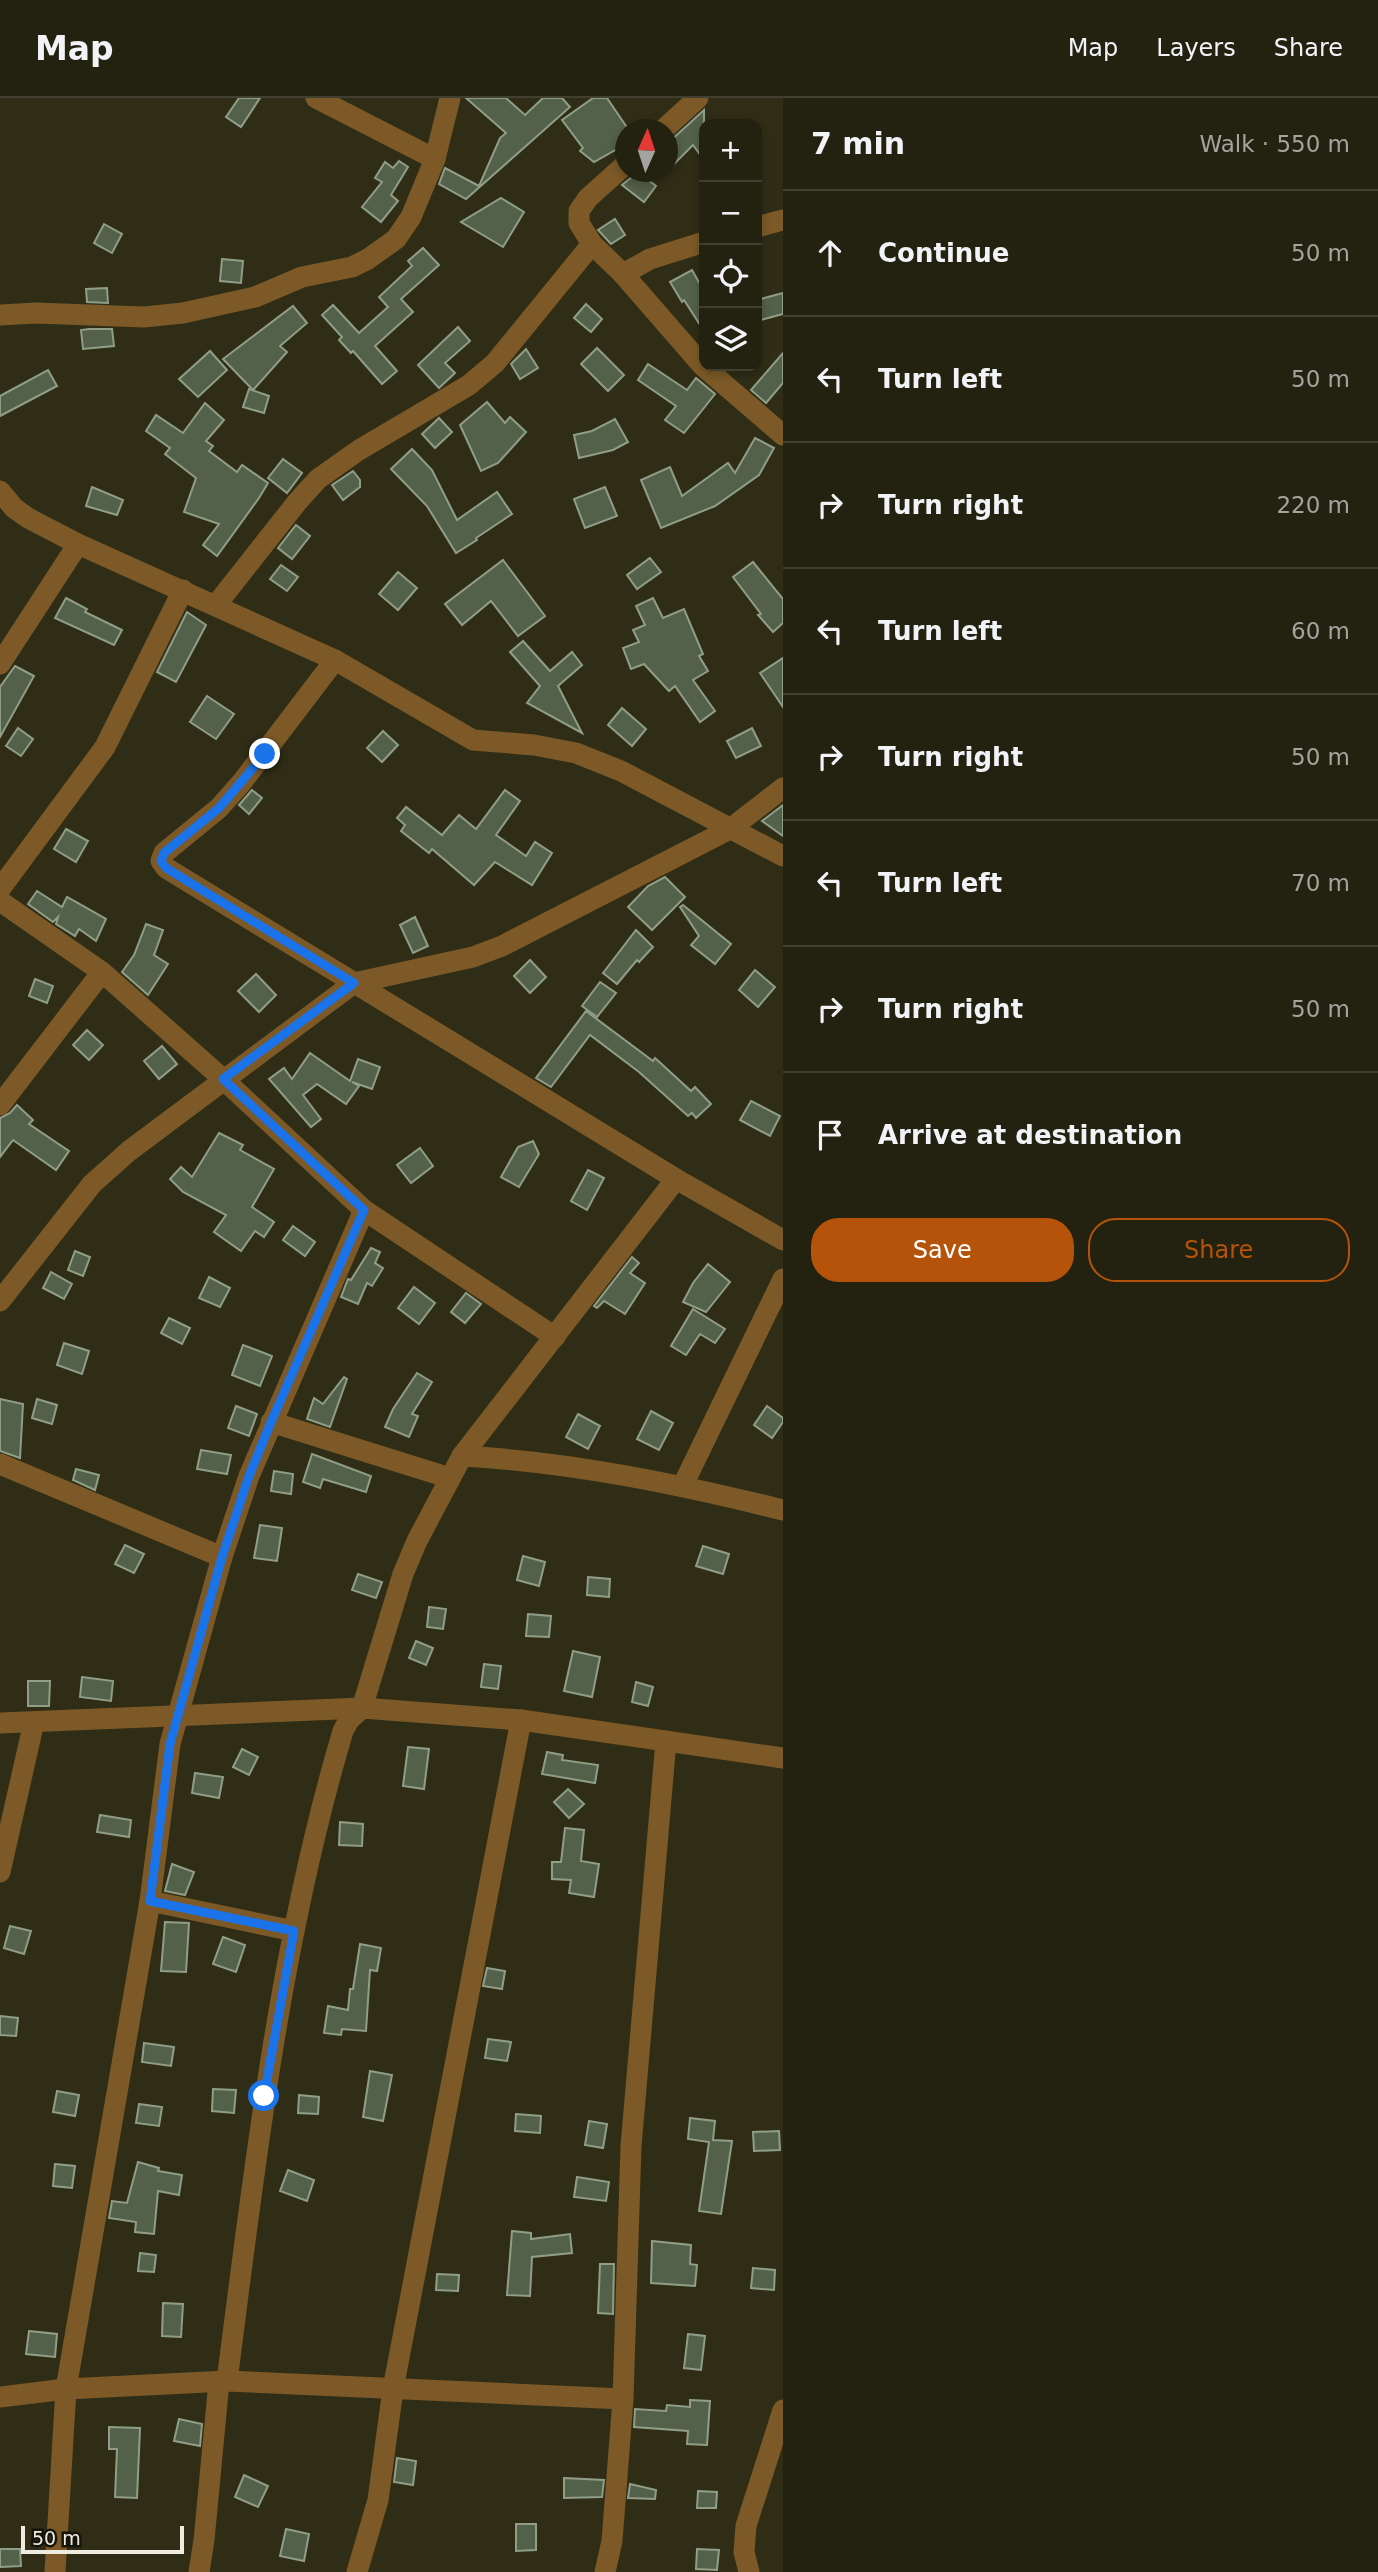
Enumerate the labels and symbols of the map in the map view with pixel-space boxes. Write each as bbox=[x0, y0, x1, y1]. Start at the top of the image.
north arrow bbox=[615, 119, 678, 182]
route end bbox=[249, 738, 280, 769]
route start bbox=[248, 2080, 279, 2111]
scale bar bbox=[21, 2523, 184, 2555]

